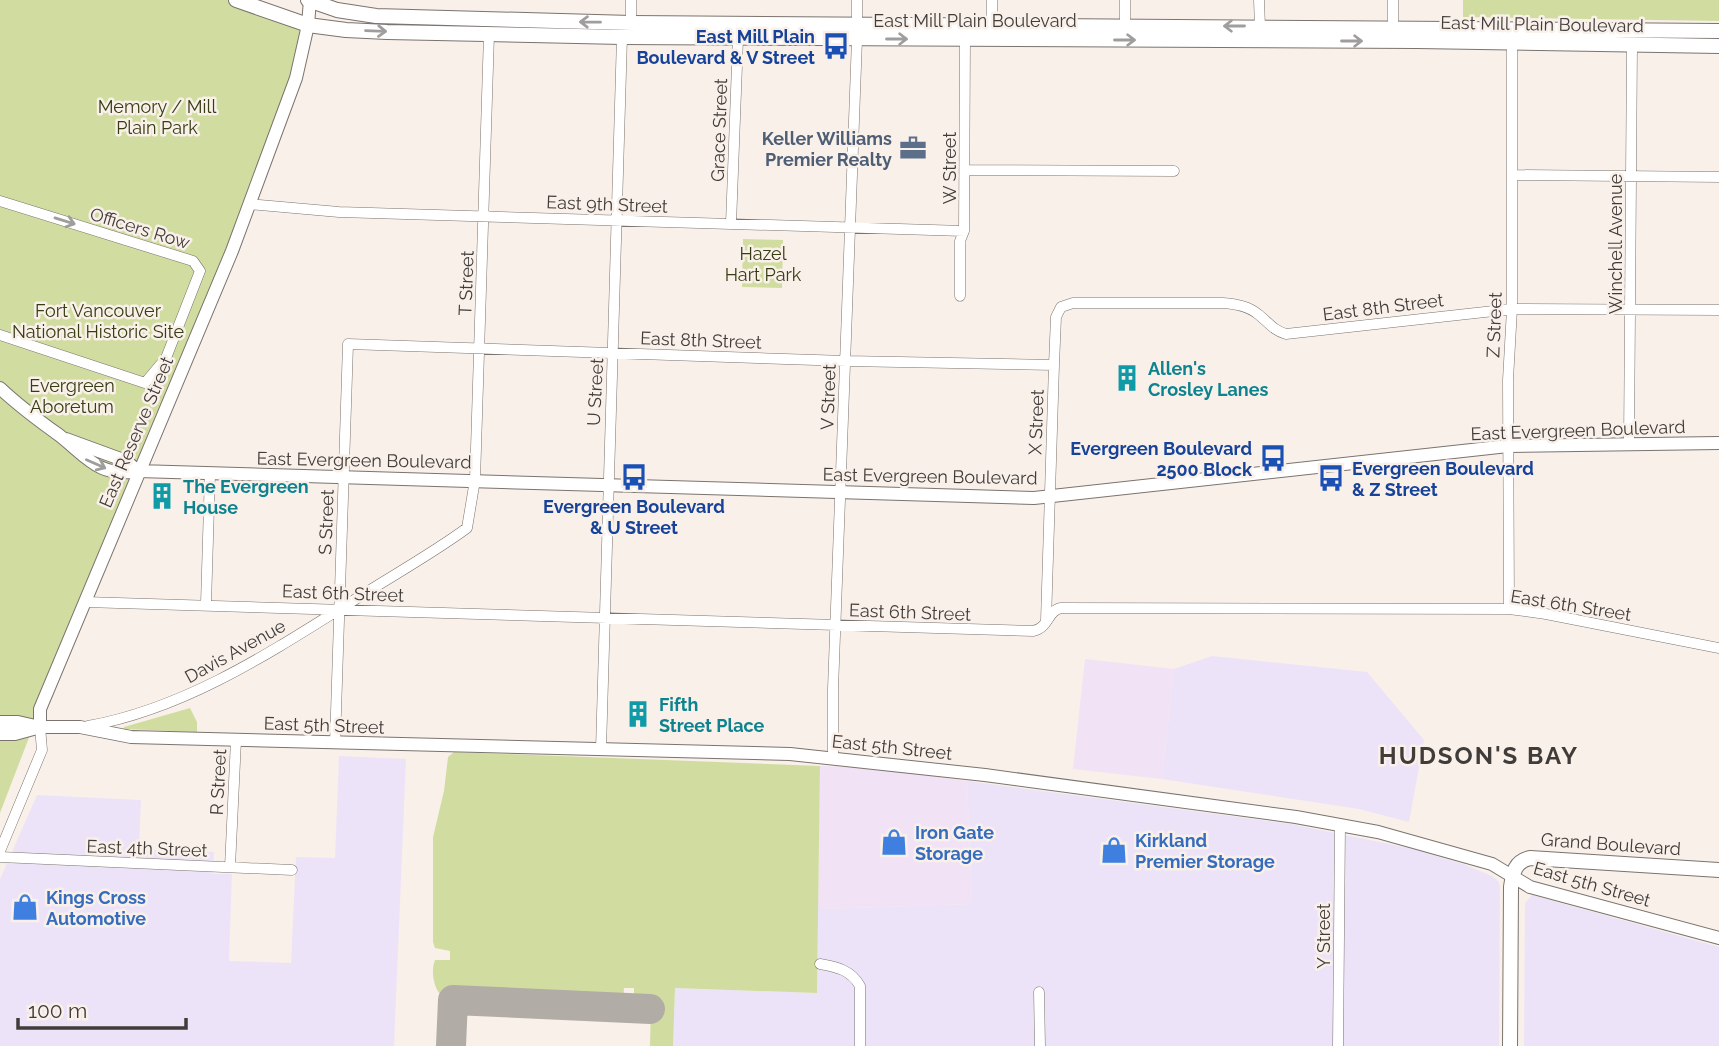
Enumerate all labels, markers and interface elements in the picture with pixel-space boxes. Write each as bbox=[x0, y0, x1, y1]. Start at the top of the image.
street label: East Mill Plain Boulevard bbox=[873, 10, 1077, 31]
street label: East Mill Plain Boulevard bbox=[1440, 12, 1644, 36]
one-way arrow bbox=[579, 15, 602, 29]
one-way arrow bbox=[1223, 20, 1246, 33]
one-way arrow bbox=[364, 25, 387, 38]
place label: East Mill Plain Boulevard & V Street bbox=[636, 26, 815, 68]
bus stop icon: East Mill Plain Boulevard & V Street bbox=[821, 31, 851, 61]
one-way arrow bbox=[885, 32, 908, 46]
one-way arrow bbox=[1113, 33, 1136, 47]
one-way arrow bbox=[1340, 34, 1363, 48]
street label: Grace Street bbox=[707, 78, 731, 182]
park label: Memory / Mill Plain Park bbox=[98, 96, 216, 138]
place label: Keller Williams Premier Realty bbox=[762, 128, 892, 170]
street label: W Street bbox=[939, 132, 960, 204]
office icon: Keller Williams Premier Realty bbox=[898, 133, 928, 163]
street label: Winchell Avenue bbox=[1605, 173, 1626, 314]
street label: East 9th Street bbox=[546, 191, 668, 217]
street label: Officers Row bbox=[88, 203, 193, 253]
one-way arrow bbox=[54, 215, 76, 228]
park label: Hazel Hart Park bbox=[725, 243, 802, 285]
street label: T Street bbox=[454, 250, 478, 316]
street label: East 8th Street bbox=[1321, 289, 1445, 325]
street label: Z Street bbox=[1482, 292, 1506, 358]
park label: Fort Vancouver National Historic Site bbox=[12, 300, 184, 342]
street label: East 8th Street bbox=[640, 327, 762, 353]
street label: East Reserve Street bbox=[95, 353, 177, 511]
street label: U Street bbox=[583, 357, 607, 427]
place label: Allen's Crosley Lanes bbox=[1148, 358, 1268, 400]
building icon: Allen's Crosley Lanes bbox=[1112, 363, 1142, 393]
street label: V Street bbox=[816, 364, 840, 430]
park label: Evergreen Aboretum bbox=[29, 375, 115, 417]
street label: X Street bbox=[1024, 389, 1048, 455]
street label: East Evergreen Boulevard bbox=[1470, 416, 1686, 444]
place label: Evergreen Boulevard 2500 Block bbox=[1070, 438, 1253, 480]
bus stop icon: Evergreen Boulevard 2500 Block bbox=[1258, 443, 1288, 473]
street label: East Evergreen Boulevard bbox=[256, 448, 472, 472]
one-way arrow bbox=[85, 458, 106, 471]
place label: Evergreen Boulevard & Z Street bbox=[1352, 458, 1534, 500]
bus stop icon: Evergreen Boulevard & U Street bbox=[619, 462, 649, 492]
bus stop icon: Evergreen Boulevard & Z Street bbox=[1316, 463, 1346, 493]
street label: East Evergreen Boulevard bbox=[822, 464, 1038, 488]
place label: The Evergreen House bbox=[183, 476, 309, 518]
building icon: The Evergreen House bbox=[147, 481, 177, 511]
street label: S Street bbox=[314, 489, 338, 555]
place label: Evergreen Boulevard & U Street bbox=[543, 496, 725, 538]
street label: East 6th Street bbox=[282, 580, 404, 606]
street label: East 6th Street bbox=[1509, 585, 1633, 625]
street label: East 6th Street bbox=[849, 599, 971, 625]
street label: Davis Avenue bbox=[181, 615, 289, 687]
place label: Fifth Street Place bbox=[659, 694, 765, 736]
building icon: Fifth Street Place bbox=[623, 699, 653, 729]
street label: East 5th Street bbox=[263, 712, 385, 738]
street label: East 5th Street bbox=[831, 730, 953, 764]
district label: HUDSON'S BAY bbox=[1379, 741, 1579, 770]
street label: R Street bbox=[206, 748, 230, 816]
place label: Iron Gate Storage bbox=[915, 822, 994, 864]
shop icon: Iron Gate Storage bbox=[879, 827, 909, 857]
street label: Grand Boulevard bbox=[1540, 829, 1682, 859]
place label: Kirkland Premier Storage bbox=[1135, 830, 1275, 872]
street label: East 4th Street bbox=[86, 835, 208, 861]
shop icon: Kirkland Premier Storage bbox=[1099, 835, 1129, 865]
street label: East 5th Street bbox=[1531, 857, 1653, 911]
place label: Kings Cross Automotive bbox=[46, 887, 146, 929]
shop icon: Kings Cross Automotive bbox=[10, 892, 40, 922]
street label: Y Street bbox=[1313, 903, 1334, 969]
scale bar bbox=[18, 986, 186, 1030]
text: 100 m bbox=[28, 998, 87, 1023]

